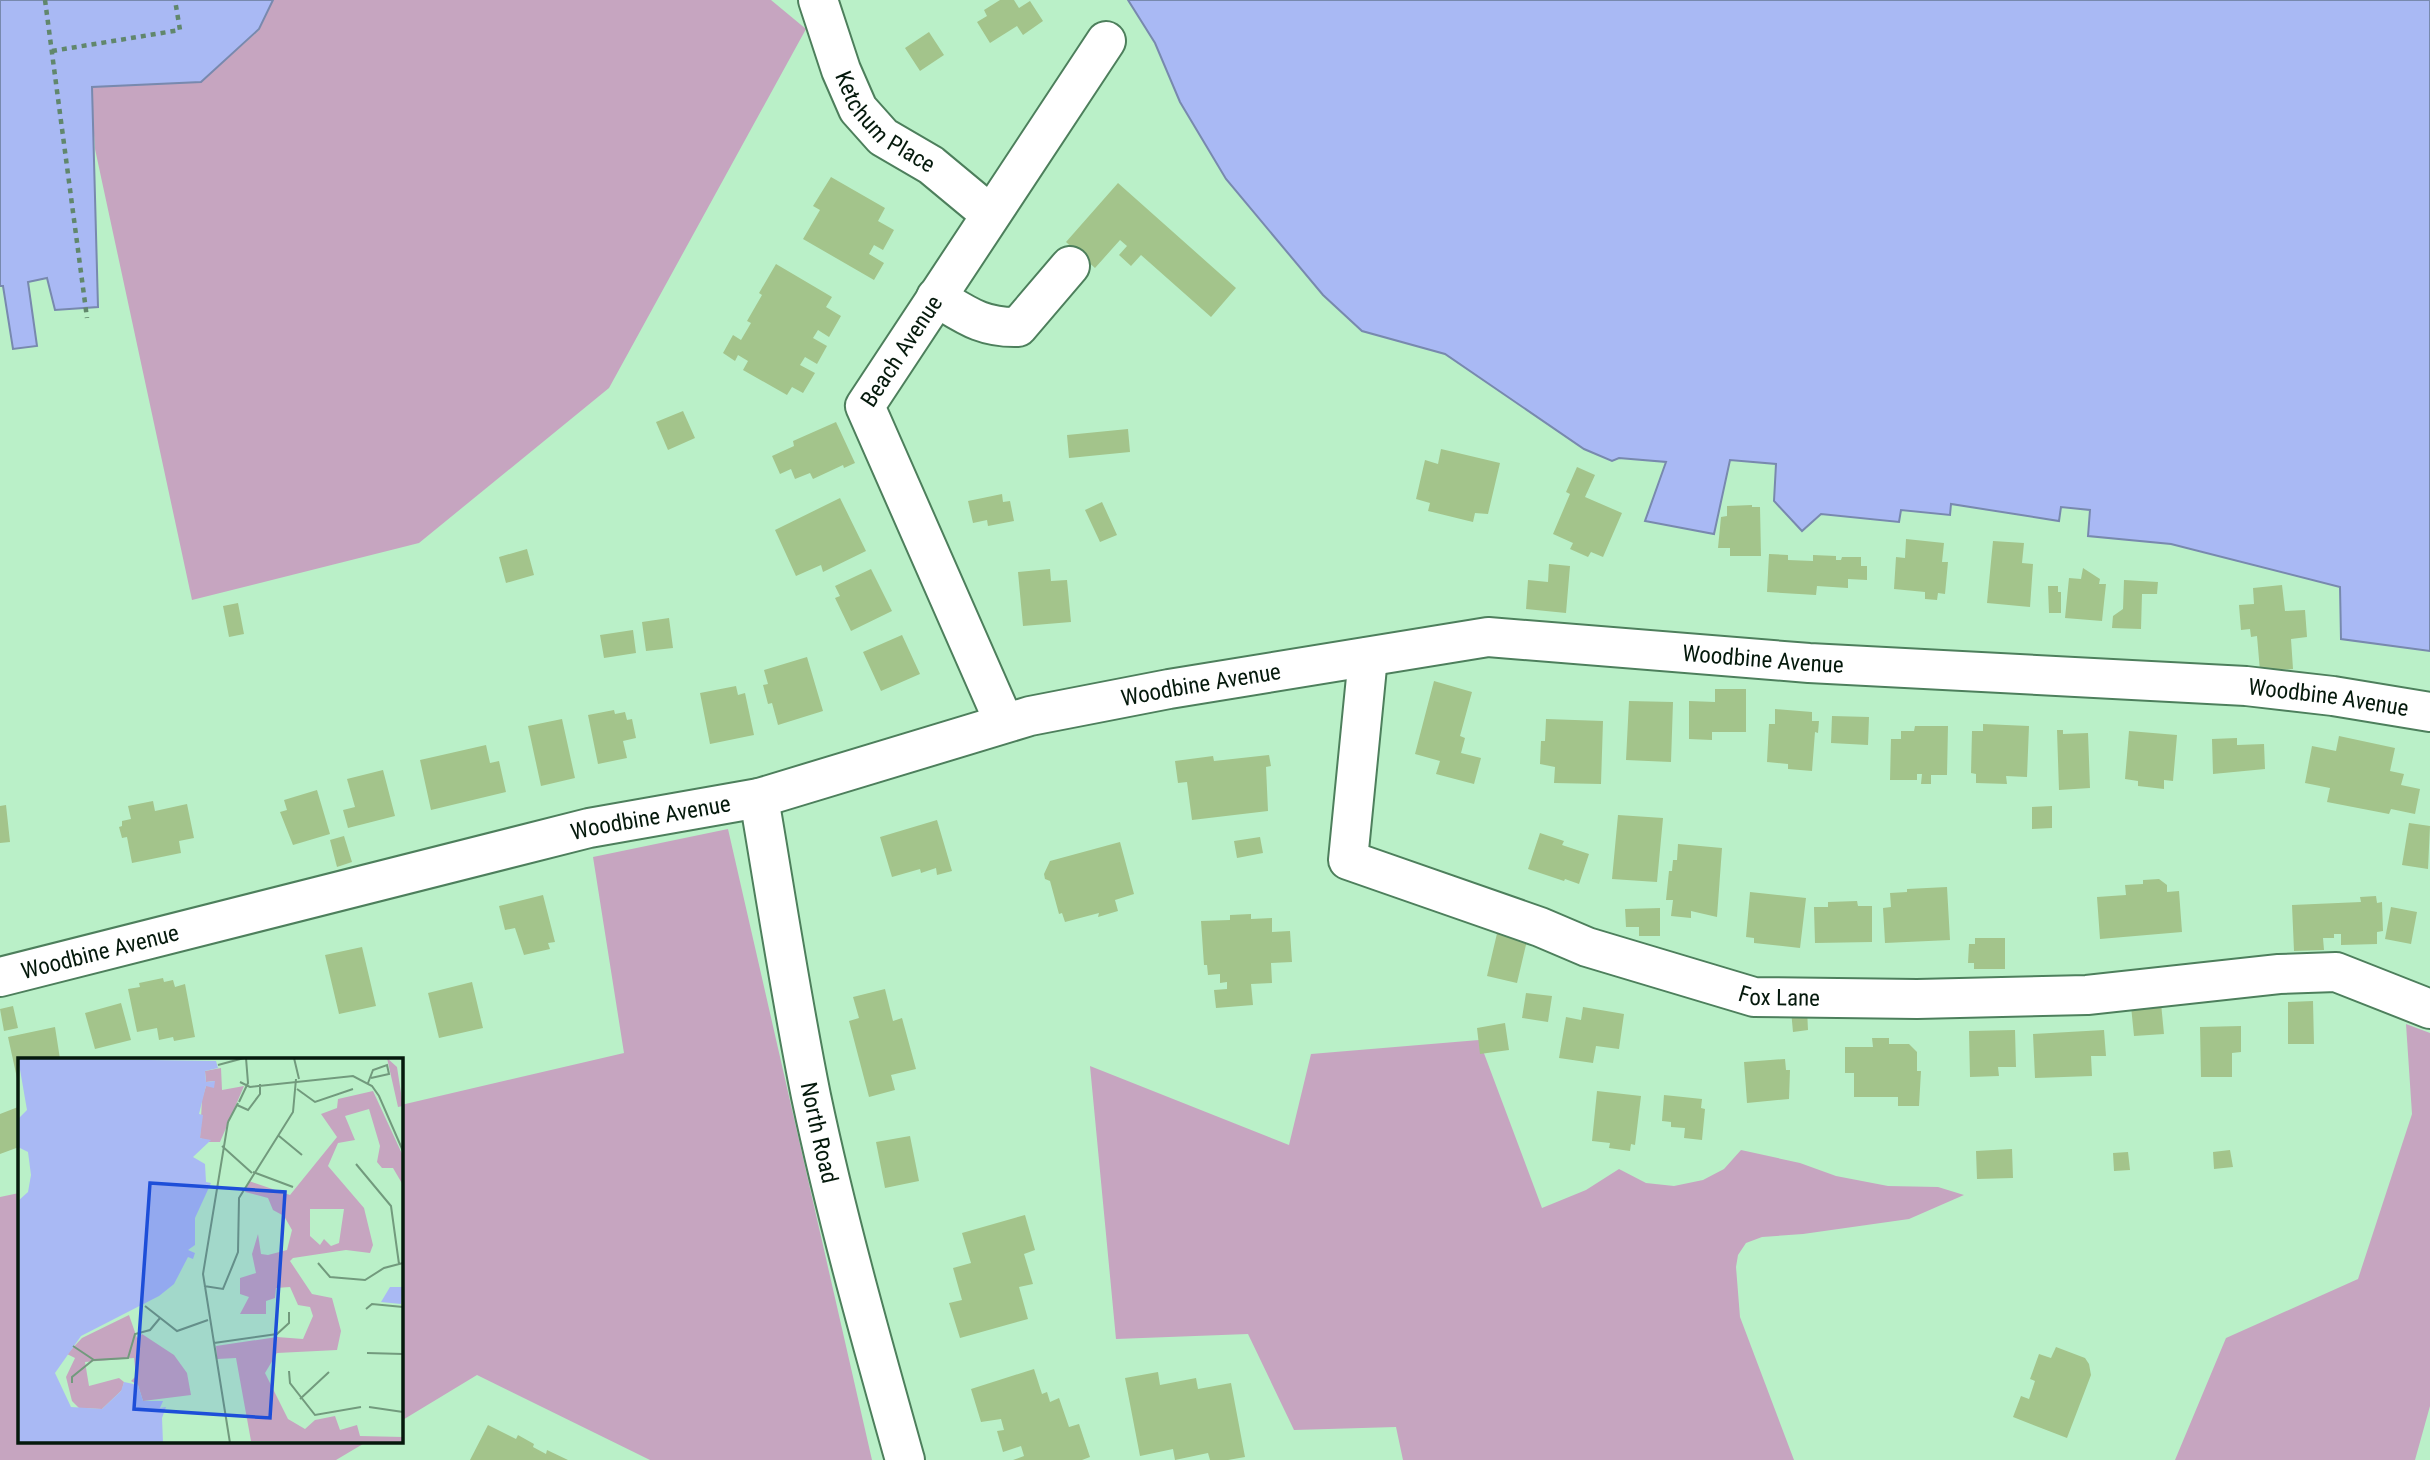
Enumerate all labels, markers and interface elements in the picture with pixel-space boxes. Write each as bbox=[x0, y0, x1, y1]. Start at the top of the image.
street label: Ketchum Place bbox=[830, 67, 940, 178]
street label: Beach Avenue bbox=[855, 290, 948, 412]
street label: Woodbine Avenue bbox=[1681, 639, 1844, 678]
street label: Woodbine Avenue bbox=[1119, 658, 1283, 712]
street label: Woodbine Avenue bbox=[2247, 673, 2411, 722]
street label: Woodbine Avenue bbox=[568, 790, 732, 846]
street label: Woodbine Avenue bbox=[18, 919, 182, 985]
street label: Fox Lane bbox=[1735, 980, 1820, 1011]
inset map bbox=[18, 1058, 402, 1442]
street label: North Road bbox=[795, 1080, 844, 1186]

